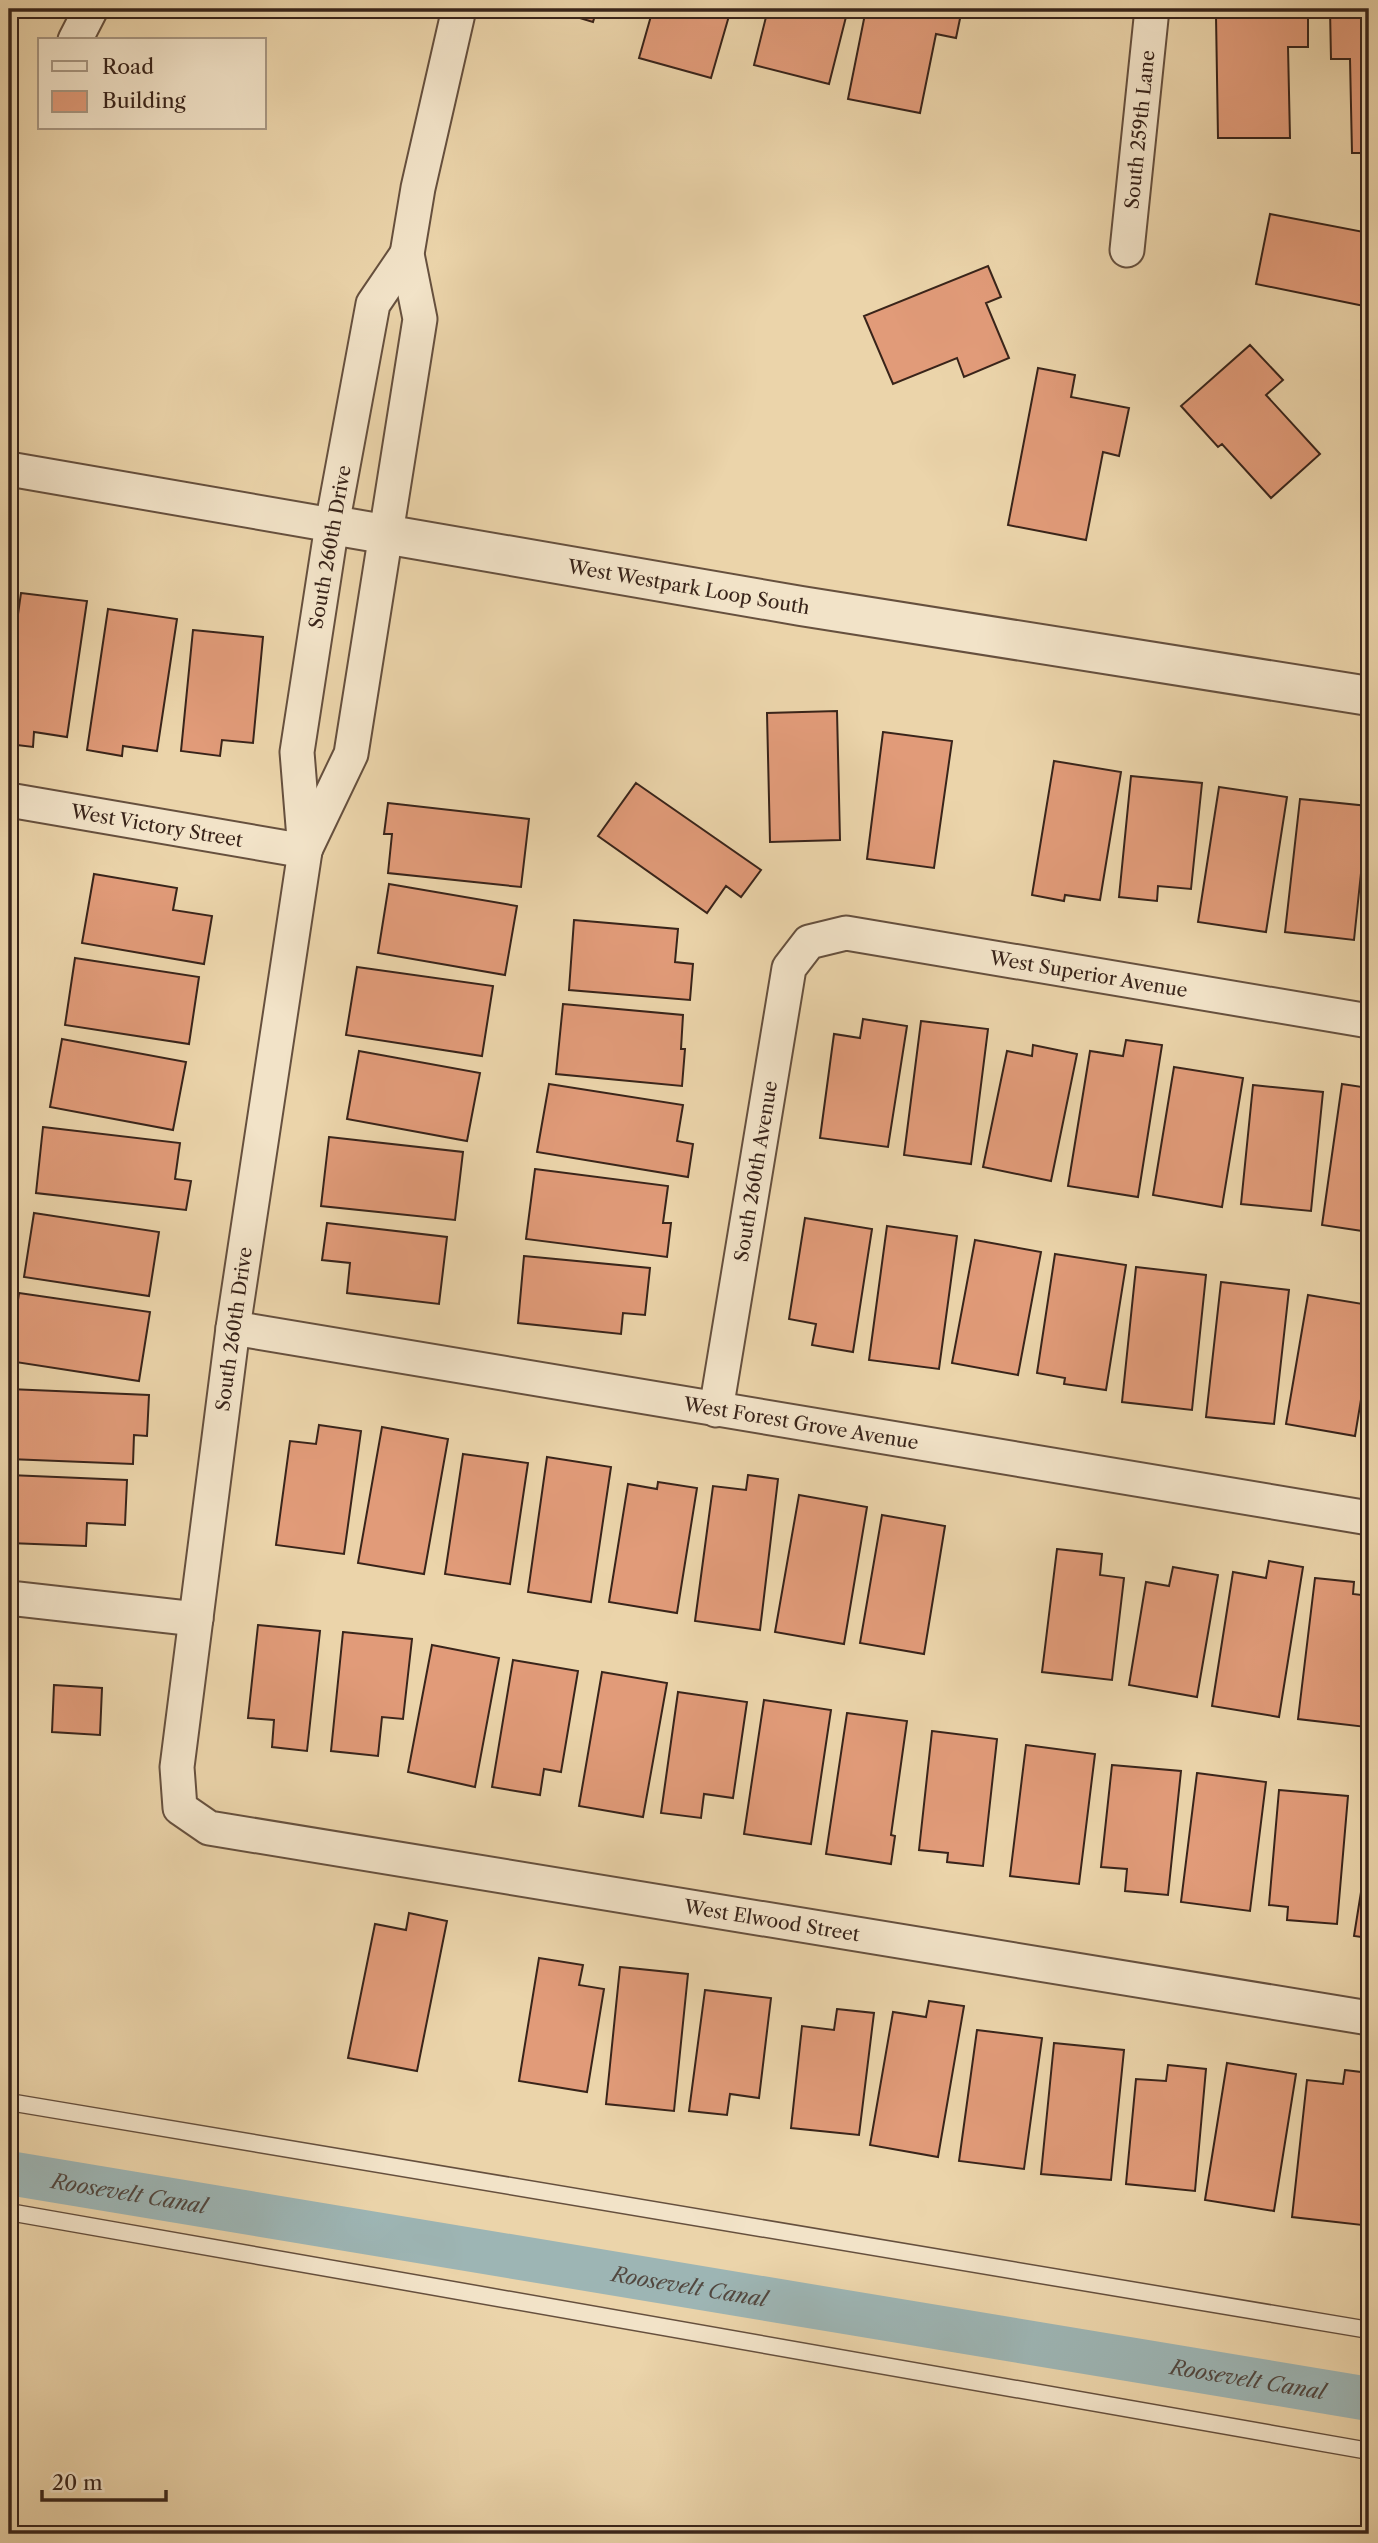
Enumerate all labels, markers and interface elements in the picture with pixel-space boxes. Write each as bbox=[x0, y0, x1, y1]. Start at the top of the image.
legend bbox=[38, 38, 266, 130]
street label: South 259th Lane bbox=[1120, 49, 1159, 210]
text: Road bbox=[102, 54, 154, 79]
text: Building bbox=[102, 88, 187, 113]
street label: South 260th Drive bbox=[304, 463, 356, 631]
street label: West Westpark Loop South bbox=[565, 554, 811, 619]
street label: West Victory Street bbox=[68, 799, 245, 852]
street label: West Superior Avenue bbox=[987, 946, 1189, 1002]
street label: South 260th Avenue bbox=[729, 1079, 782, 1263]
street label: South 260th Drive bbox=[211, 1245, 257, 1413]
street label: West Forest Grove Avenue bbox=[681, 1392, 920, 1454]
street label: West Elwood Street bbox=[682, 1894, 862, 1946]
water label: Roosevelt Canal bbox=[48, 2167, 211, 2219]
water label: Roosevelt Canal bbox=[608, 2261, 771, 2312]
water label: Roosevelt Canal bbox=[1166, 2353, 1330, 2404]
scale bar bbox=[42, 2459, 166, 2503]
text: 20 m bbox=[52, 2470, 103, 2495]

